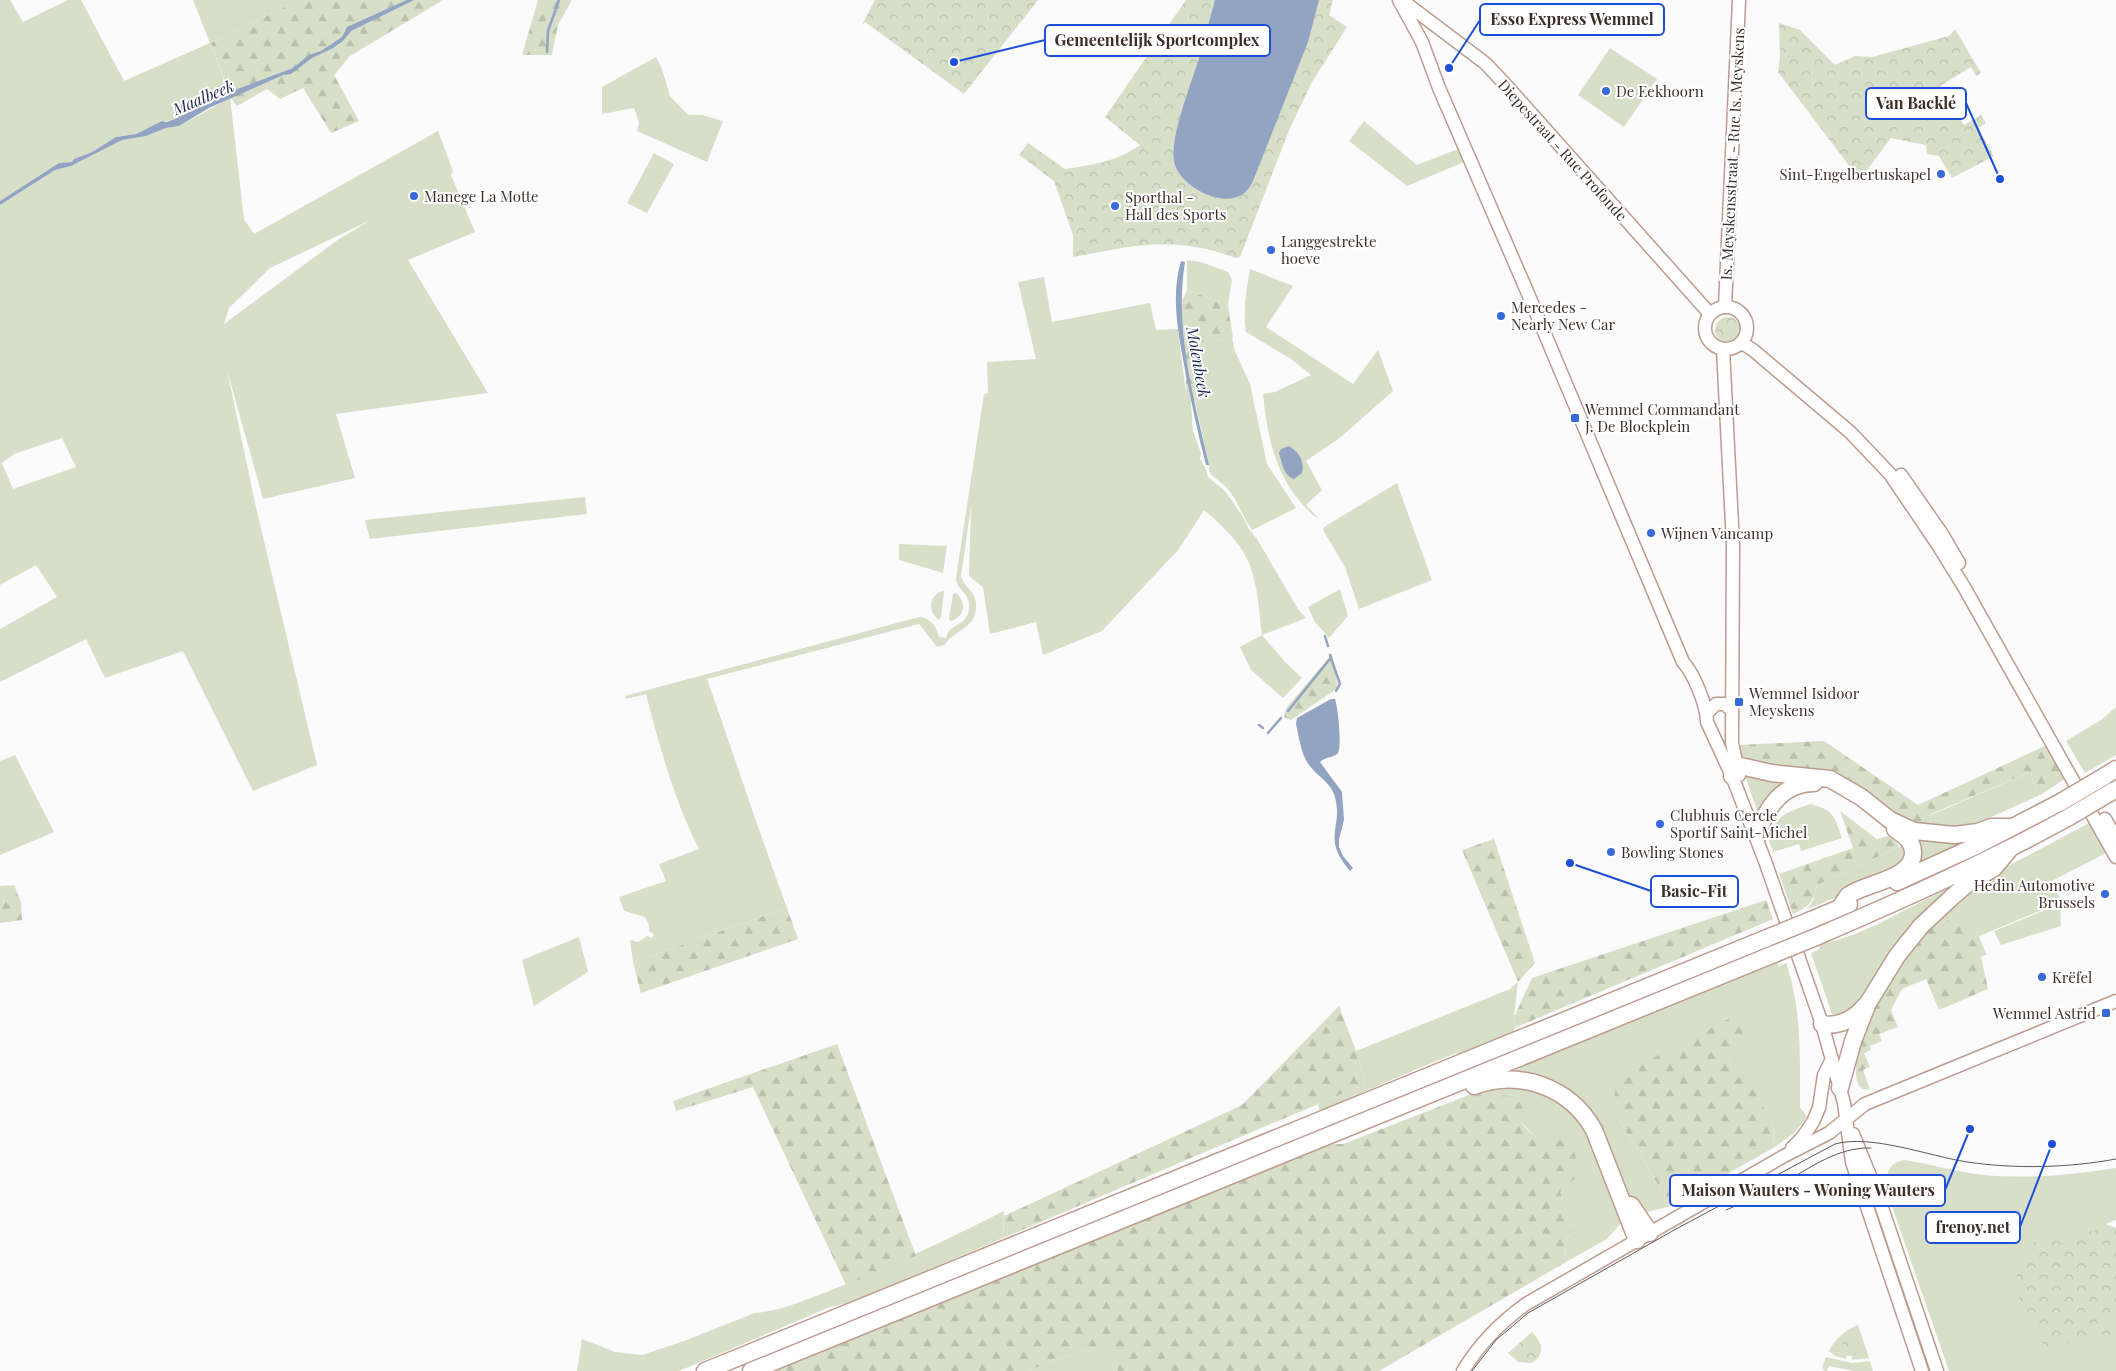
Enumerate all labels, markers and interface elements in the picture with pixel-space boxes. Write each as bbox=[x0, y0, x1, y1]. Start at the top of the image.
callout: Esso Express Wemmel bbox=[1480, 4, 1664, 35]
text: Esso Express Wemmel bbox=[1490, 8, 1654, 29]
callout: Gemeentelijk Sportcomplex bbox=[1045, 25, 1270, 56]
street label: Is. Meyskensstraat - Rue Is. Meyskens bbox=[1715, 27, 1749, 281]
text: Gemeentelijk Sportcomplex bbox=[1055, 29, 1260, 50]
water label: Maalbeek bbox=[168, 75, 237, 120]
street label: Diepestraat - Rue Profonde bbox=[1494, 75, 1632, 225]
place label: De Eekhoorn bbox=[1616, 81, 1704, 101]
marker: De Eekhoorn bbox=[1600, 85, 1612, 97]
callout: Van Backlé bbox=[1866, 88, 1966, 119]
text: Van Backlé bbox=[1875, 92, 1956, 113]
place label: Sint-Engelbertuskapel bbox=[1780, 164, 1931, 184]
marker: Sint-Engelbertuskapel bbox=[1935, 168, 1947, 180]
place label: Manege La Motte bbox=[424, 186, 539, 206]
place label: Sporthal - Hall des Sports bbox=[1125, 187, 1227, 224]
marker: Manege La Motte bbox=[408, 190, 420, 202]
marker: Sporthal - Hall des Sports bbox=[1109, 200, 1121, 212]
place label: Langgestrekte hoeve bbox=[1281, 231, 1377, 268]
marker: Langgestrekte hoeve bbox=[1265, 244, 1277, 256]
place label: Mercedes - Nearly New Car bbox=[1511, 297, 1615, 334]
marker: Mercedes - Nearly New Car bbox=[1495, 310, 1507, 322]
water label: Molenbeek bbox=[1182, 324, 1216, 399]
place label: Wemmel Commandant J. De Blockplein bbox=[1584, 399, 1740, 436]
marker: Wemmel Commandant J. De Blockplein bbox=[1569, 412, 1581, 424]
place label: Wijnen Vancamp bbox=[1660, 523, 1773, 543]
marker: Wijnen Vancamp bbox=[1645, 527, 1657, 539]
place label: Wemmel Isidoor Meyskens bbox=[1748, 683, 1860, 720]
marker: Wemmel Isidoor Meyskens bbox=[1733, 696, 1745, 708]
place label: Clubhuis Cercle Sportif Saint-Michel bbox=[1670, 805, 1807, 842]
marker: Clubhuis Cercle Sportif Saint-Michel bbox=[1654, 818, 1666, 830]
place label: Bowling Stones bbox=[1621, 842, 1724, 862]
marker: Bowling Stones bbox=[1605, 846, 1617, 858]
place label: Hedin Automotive Brussels bbox=[1974, 875, 2095, 912]
callout: Basic-Fit bbox=[1651, 876, 1738, 907]
text: Basic-Fit bbox=[1660, 880, 1728, 901]
marker: Hedin Automotive Brussels bbox=[2099, 888, 2111, 900]
place label: Krëfel bbox=[2052, 967, 2092, 987]
marker: Krëfel bbox=[2036, 971, 2048, 983]
place label: Wemmel Astrid bbox=[1992, 1003, 2096, 1023]
marker: Wemmel Astrid bbox=[2100, 1007, 2112, 1019]
callout: Maison Wauters - Woning Wauters bbox=[1670, 1175, 1945, 1206]
text: Maison Wauters - Woning Wauters bbox=[1681, 1179, 1935, 1200]
callout: frenoy.net bbox=[1926, 1212, 2020, 1243]
text: frenoy.net bbox=[1936, 1216, 2011, 1237]

